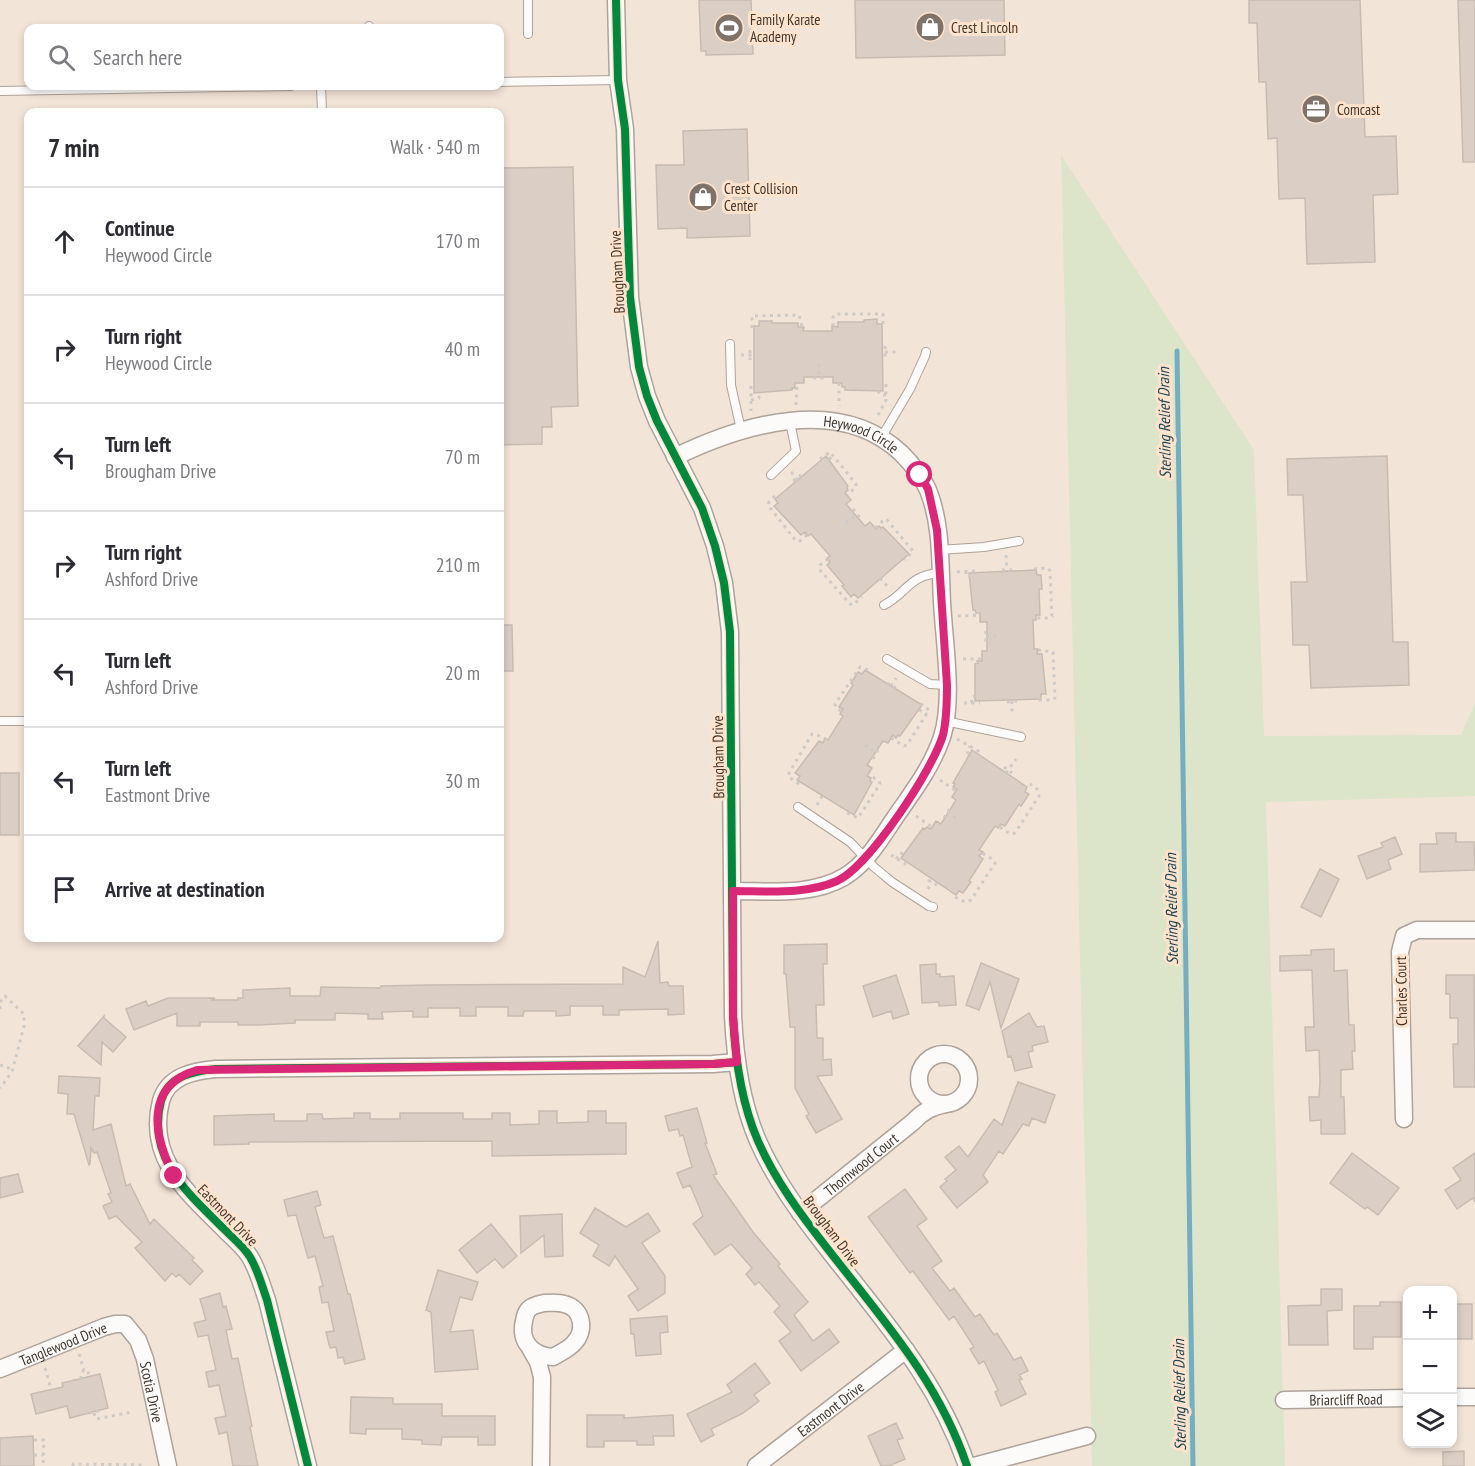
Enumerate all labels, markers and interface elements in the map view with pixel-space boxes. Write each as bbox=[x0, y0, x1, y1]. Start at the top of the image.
place label: Family Karate Academy bbox=[750, 10, 821, 46]
shop icon: Crest Lincoln bbox=[914, 11, 946, 43]
sports icon: Family Karate Academy bbox=[713, 12, 745, 44]
place label: Crest Lincoln bbox=[951, 18, 1018, 37]
search box bbox=[24, 24, 504, 90]
icon: search bbox=[45, 41, 78, 74]
text: Search here bbox=[93, 43, 182, 71]
office icon: Comcast bbox=[1300, 93, 1332, 125]
place label: Comcast bbox=[1337, 100, 1380, 119]
text: 7 min bbox=[48, 131, 99, 164]
text: Walk · 540 m bbox=[390, 134, 480, 160]
place label: Crest Collision Center bbox=[724, 179, 798, 215]
shop icon: Crest Collision Center bbox=[687, 181, 719, 213]
text: Continue bbox=[105, 214, 175, 242]
icon: ahead bbox=[48, 225, 81, 258]
text: 170 m bbox=[436, 228, 480, 254]
street label: Brougham Drive bbox=[605, 230, 629, 314]
text: Heywood Circle bbox=[105, 242, 212, 268]
text: Turn right bbox=[105, 322, 182, 350]
icon: right bbox=[48, 333, 81, 366]
text: 40 m bbox=[445, 336, 480, 362]
text: Heywood Circle bbox=[105, 350, 212, 376]
water label: Sterling Relief Drain bbox=[1153, 366, 1175, 479]
street label: Heywood Circle bbox=[823, 411, 903, 457]
text: Turn left bbox=[105, 430, 171, 458]
icon: left bbox=[48, 441, 81, 474]
text: 70 m bbox=[445, 444, 480, 470]
text: Brougham Drive bbox=[105, 458, 216, 484]
route start bbox=[906, 461, 932, 487]
text: Turn right bbox=[105, 538, 182, 566]
icon: right bbox=[48, 549, 81, 582]
text: 210 m bbox=[436, 552, 480, 578]
text: Ashford Drive bbox=[105, 566, 198, 592]
text: Turn left bbox=[105, 646, 171, 674]
icon: left bbox=[48, 657, 81, 690]
text: 20 m bbox=[445, 660, 480, 686]
text: Ashford Drive bbox=[105, 674, 198, 700]
street label: Brougham Drive bbox=[708, 715, 728, 799]
text: Turn left bbox=[105, 754, 171, 782]
icon: left bbox=[48, 765, 81, 798]
text: 30 m bbox=[445, 768, 480, 794]
text: Eastmont Drive bbox=[105, 782, 210, 808]
water label: Sterling Relief Drain bbox=[1160, 852, 1182, 965]
icon: arrive bbox=[48, 873, 81, 906]
text: Arrive at destination bbox=[105, 875, 265, 903]
street label: Charles Court bbox=[1391, 956, 1411, 1026]
street label: Thornwood Court bbox=[820, 1128, 902, 1200]
route end bbox=[160, 1162, 186, 1188]
street label: Eastmont Drive bbox=[194, 1180, 262, 1250]
street label: Brougham Drive bbox=[799, 1192, 865, 1270]
map controls bbox=[1403, 1286, 1457, 1448]
button: + bbox=[1403, 1286, 1457, 1340]
street label: Tanglewood Drive bbox=[16, 1317, 110, 1370]
water label: Sterling Relief Drain bbox=[1168, 1338, 1190, 1451]
button: − bbox=[1403, 1340, 1457, 1394]
street label: Scotia Drive bbox=[136, 1360, 168, 1424]
street label: Eastmont Drive bbox=[793, 1377, 867, 1440]
street label: Briarcliff Road bbox=[1309, 1389, 1383, 1409]
button: layers bbox=[1403, 1394, 1457, 1448]

